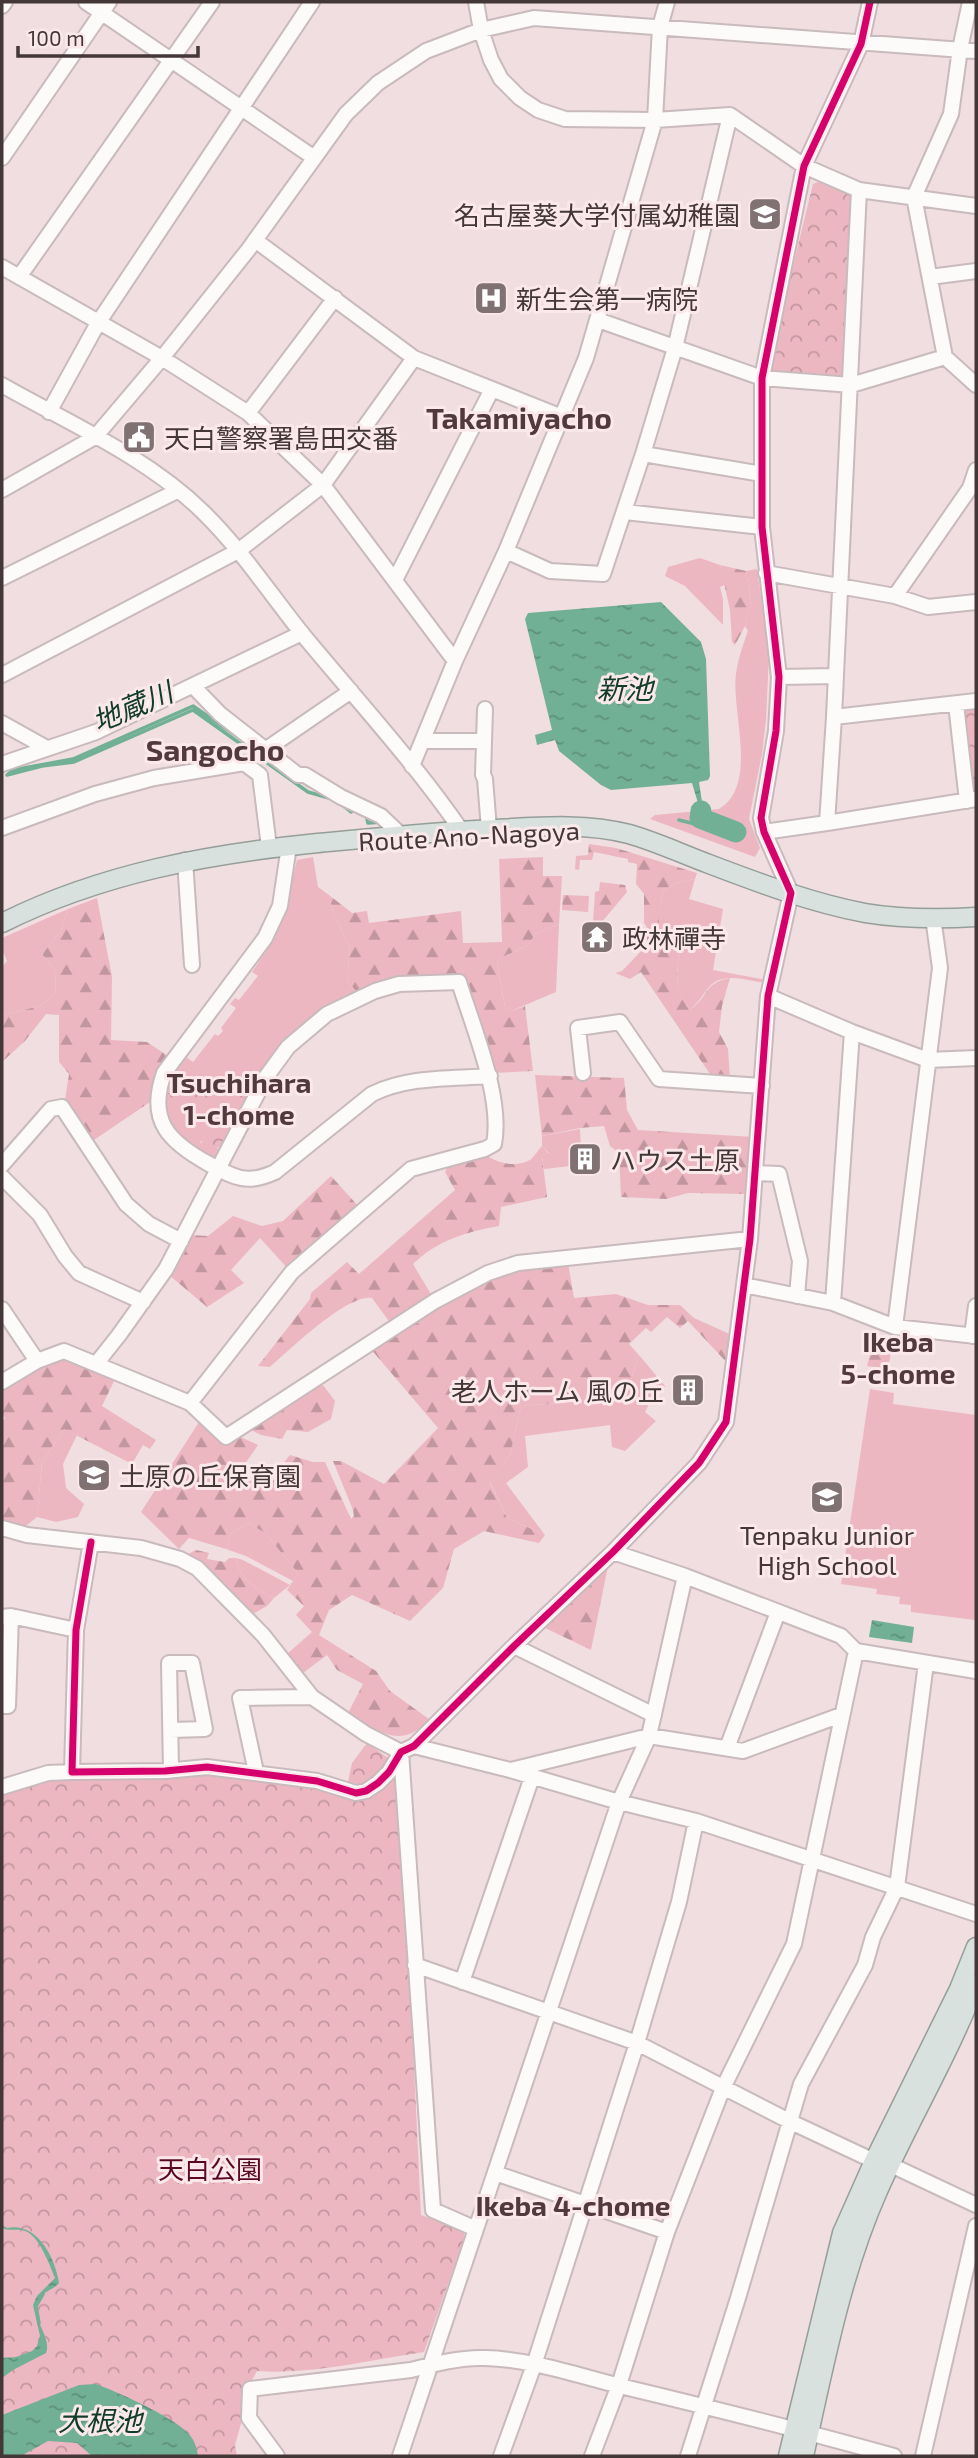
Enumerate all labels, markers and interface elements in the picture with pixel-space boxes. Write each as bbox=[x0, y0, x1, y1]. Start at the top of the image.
scale bar bbox=[18, 14, 198, 58]
text: 100 m bbox=[28, 25, 85, 50]
school or university icon: 名古屋葵大学付属幼稚園 bbox=[746, 195, 784, 233]
place label: 名古屋葵大学付属幼稚園 bbox=[454, 199, 740, 230]
hospital icon: 新生会第一病院 bbox=[472, 279, 510, 317]
place label: 新生会第一病院 bbox=[516, 283, 698, 314]
district label: Takamiyacho bbox=[426, 399, 612, 436]
public building icon: 天白警察署島田交番 bbox=[120, 418, 158, 456]
place label: 天白警察署島田交番 bbox=[164, 422, 398, 453]
water label: 新池 bbox=[597, 671, 656, 705]
water label: 地蔵川 bbox=[87, 673, 180, 738]
district label: Sangocho bbox=[146, 731, 284, 767]
street label: Route Ano-Nagoya bbox=[357, 814, 581, 856]
temple icon: 政林禪寺 bbox=[578, 918, 616, 956]
place label: 政林禪寺 bbox=[622, 922, 726, 953]
district label: Tsuchihara 1-chome bbox=[166, 1065, 312, 1131]
building icon: ハウス土原 bbox=[566, 1140, 604, 1178]
place label: ハウス土原 bbox=[610, 1144, 740, 1175]
district label: Ikeba 5-chome bbox=[840, 1324, 956, 1390]
building icon: 老人ホーム 風の丘 bbox=[669, 1371, 707, 1409]
place label: 老人ホーム 風の丘 bbox=[451, 1375, 664, 1406]
school or university icon: 土原の丘保育園 bbox=[75, 1456, 113, 1494]
place label: 土原の丘保育園 bbox=[119, 1460, 301, 1491]
school or university icon: Tenpaku Junior High School bbox=[808, 1478, 846, 1516]
place label: Tenpaku Junior High School bbox=[740, 1519, 914, 1580]
park label: 天白公園 bbox=[158, 2153, 262, 2184]
district label: Ikeba 4-chome bbox=[475, 2188, 671, 2222]
water label: 大根池 bbox=[58, 2403, 145, 2437]

